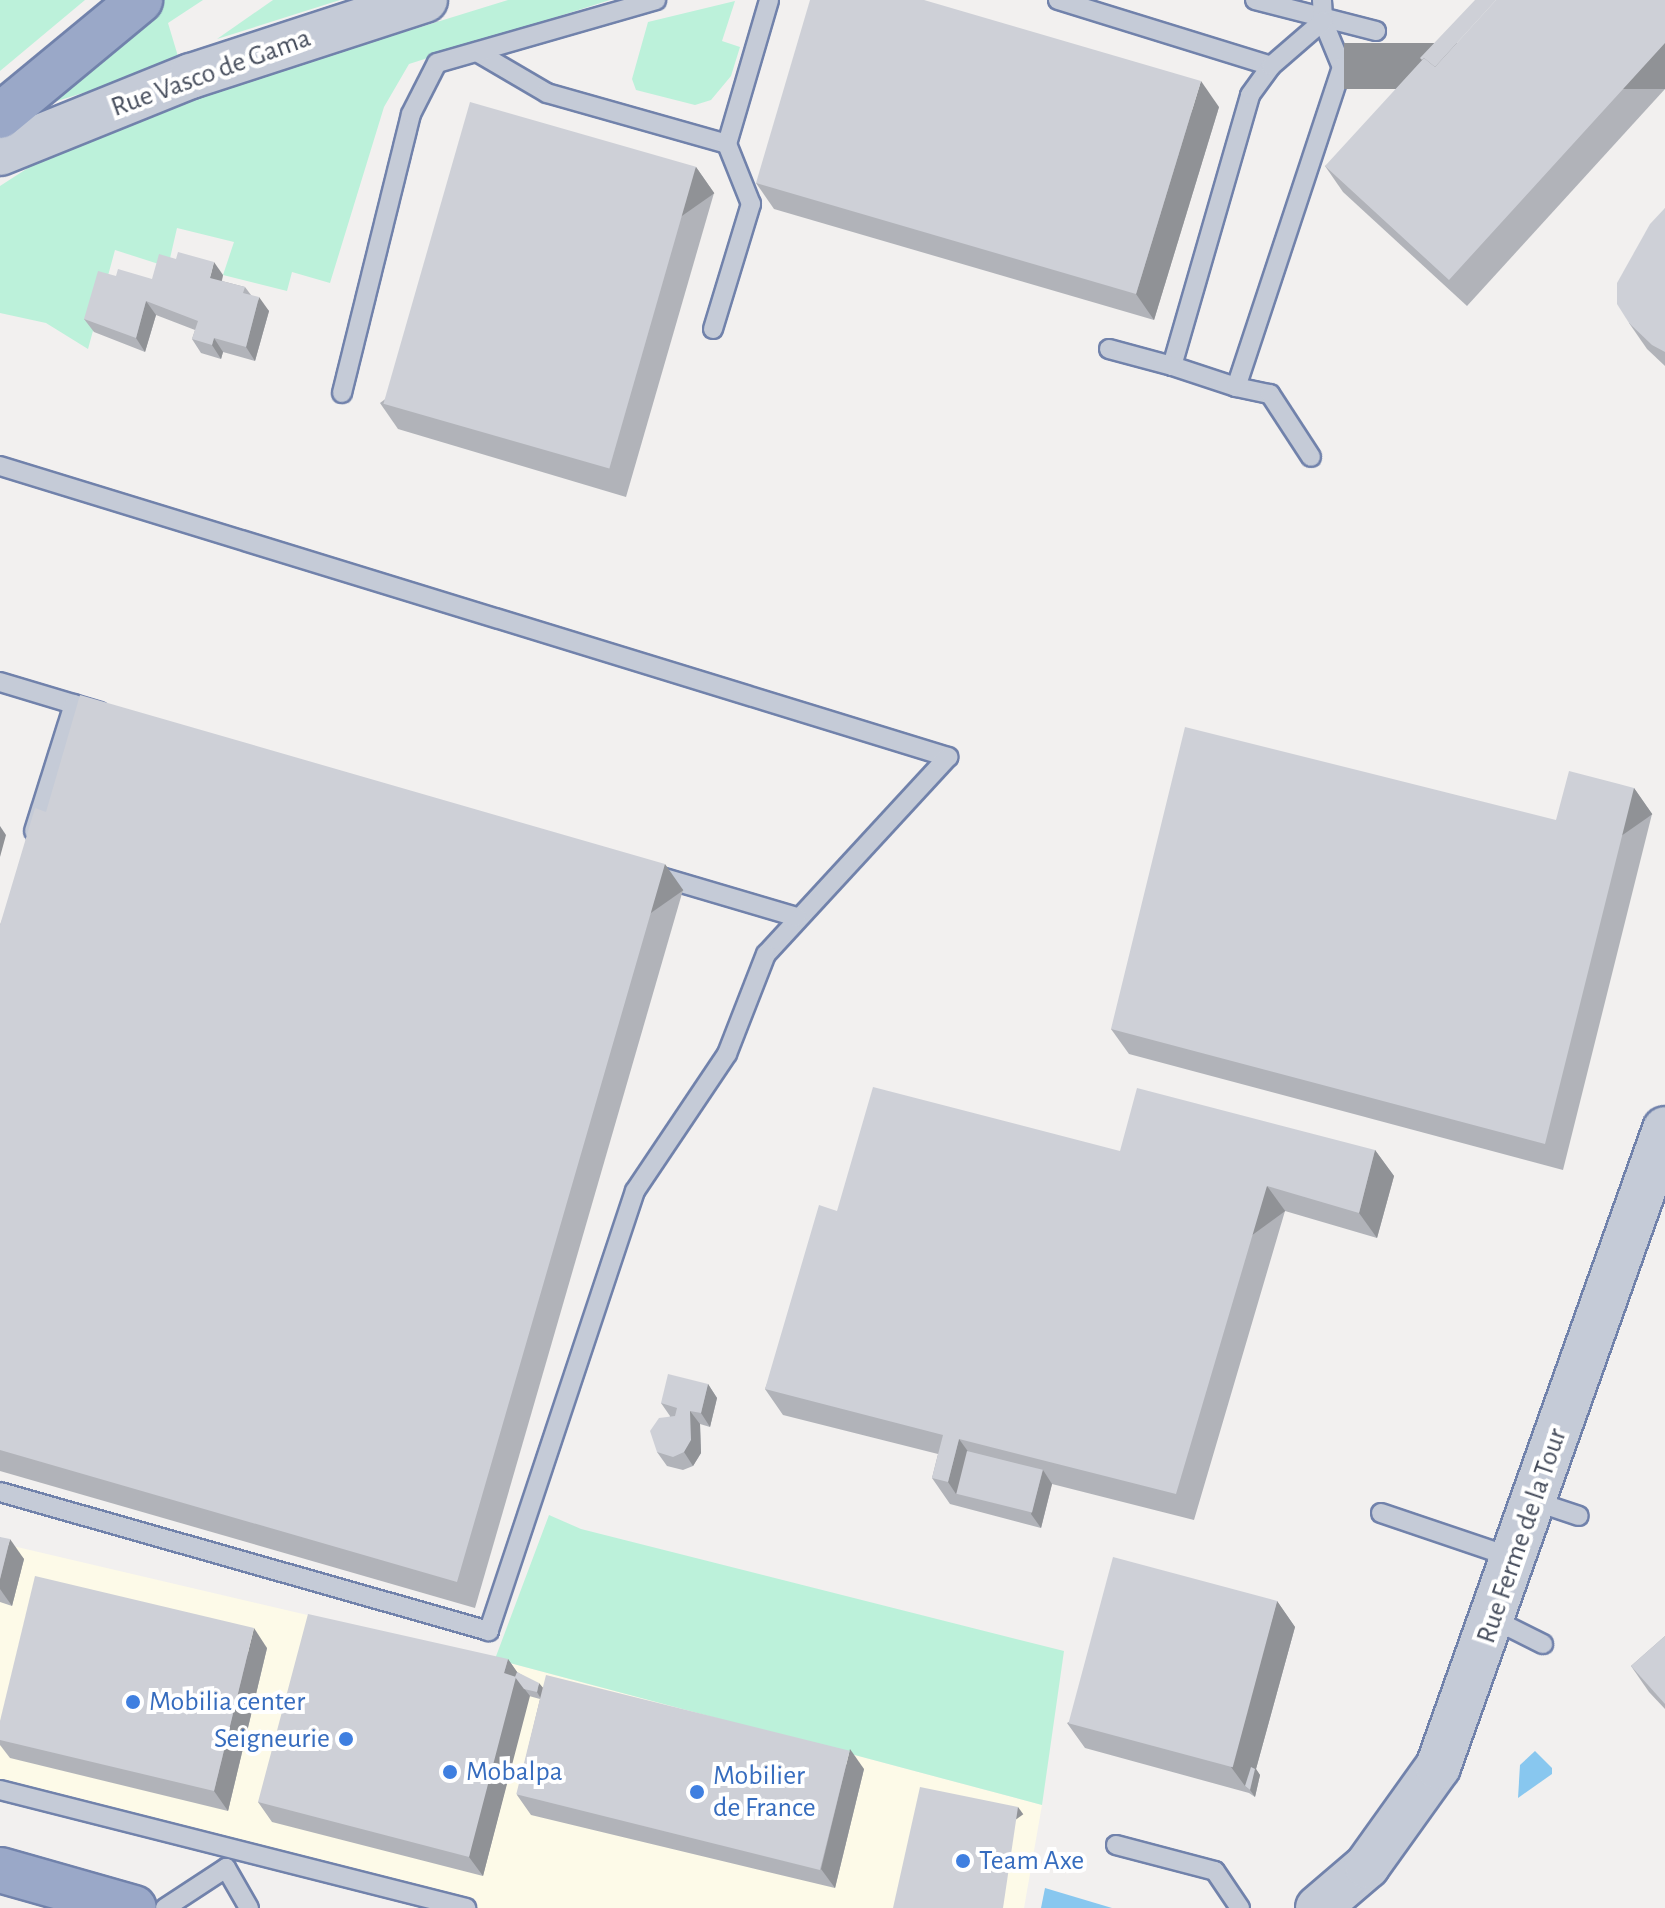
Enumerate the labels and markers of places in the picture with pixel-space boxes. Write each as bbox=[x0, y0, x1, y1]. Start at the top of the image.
place label: Mobilia center bbox=[149, 1685, 305, 1719]
marker: Mobilia center bbox=[124, 1693, 142, 1711]
place label: Seigneurie bbox=[214, 1722, 330, 1756]
marker: Seigneurie bbox=[337, 1730, 355, 1748]
place label: Mobalpa bbox=[466, 1755, 563, 1789]
place label: Mobilier de France bbox=[713, 1759, 816, 1825]
marker: Mobalpa bbox=[441, 1763, 459, 1781]
marker: Mobilier de France bbox=[688, 1783, 706, 1801]
place label: Team Axe bbox=[979, 1844, 1084, 1878]
marker: Team Axe bbox=[954, 1852, 972, 1870]

